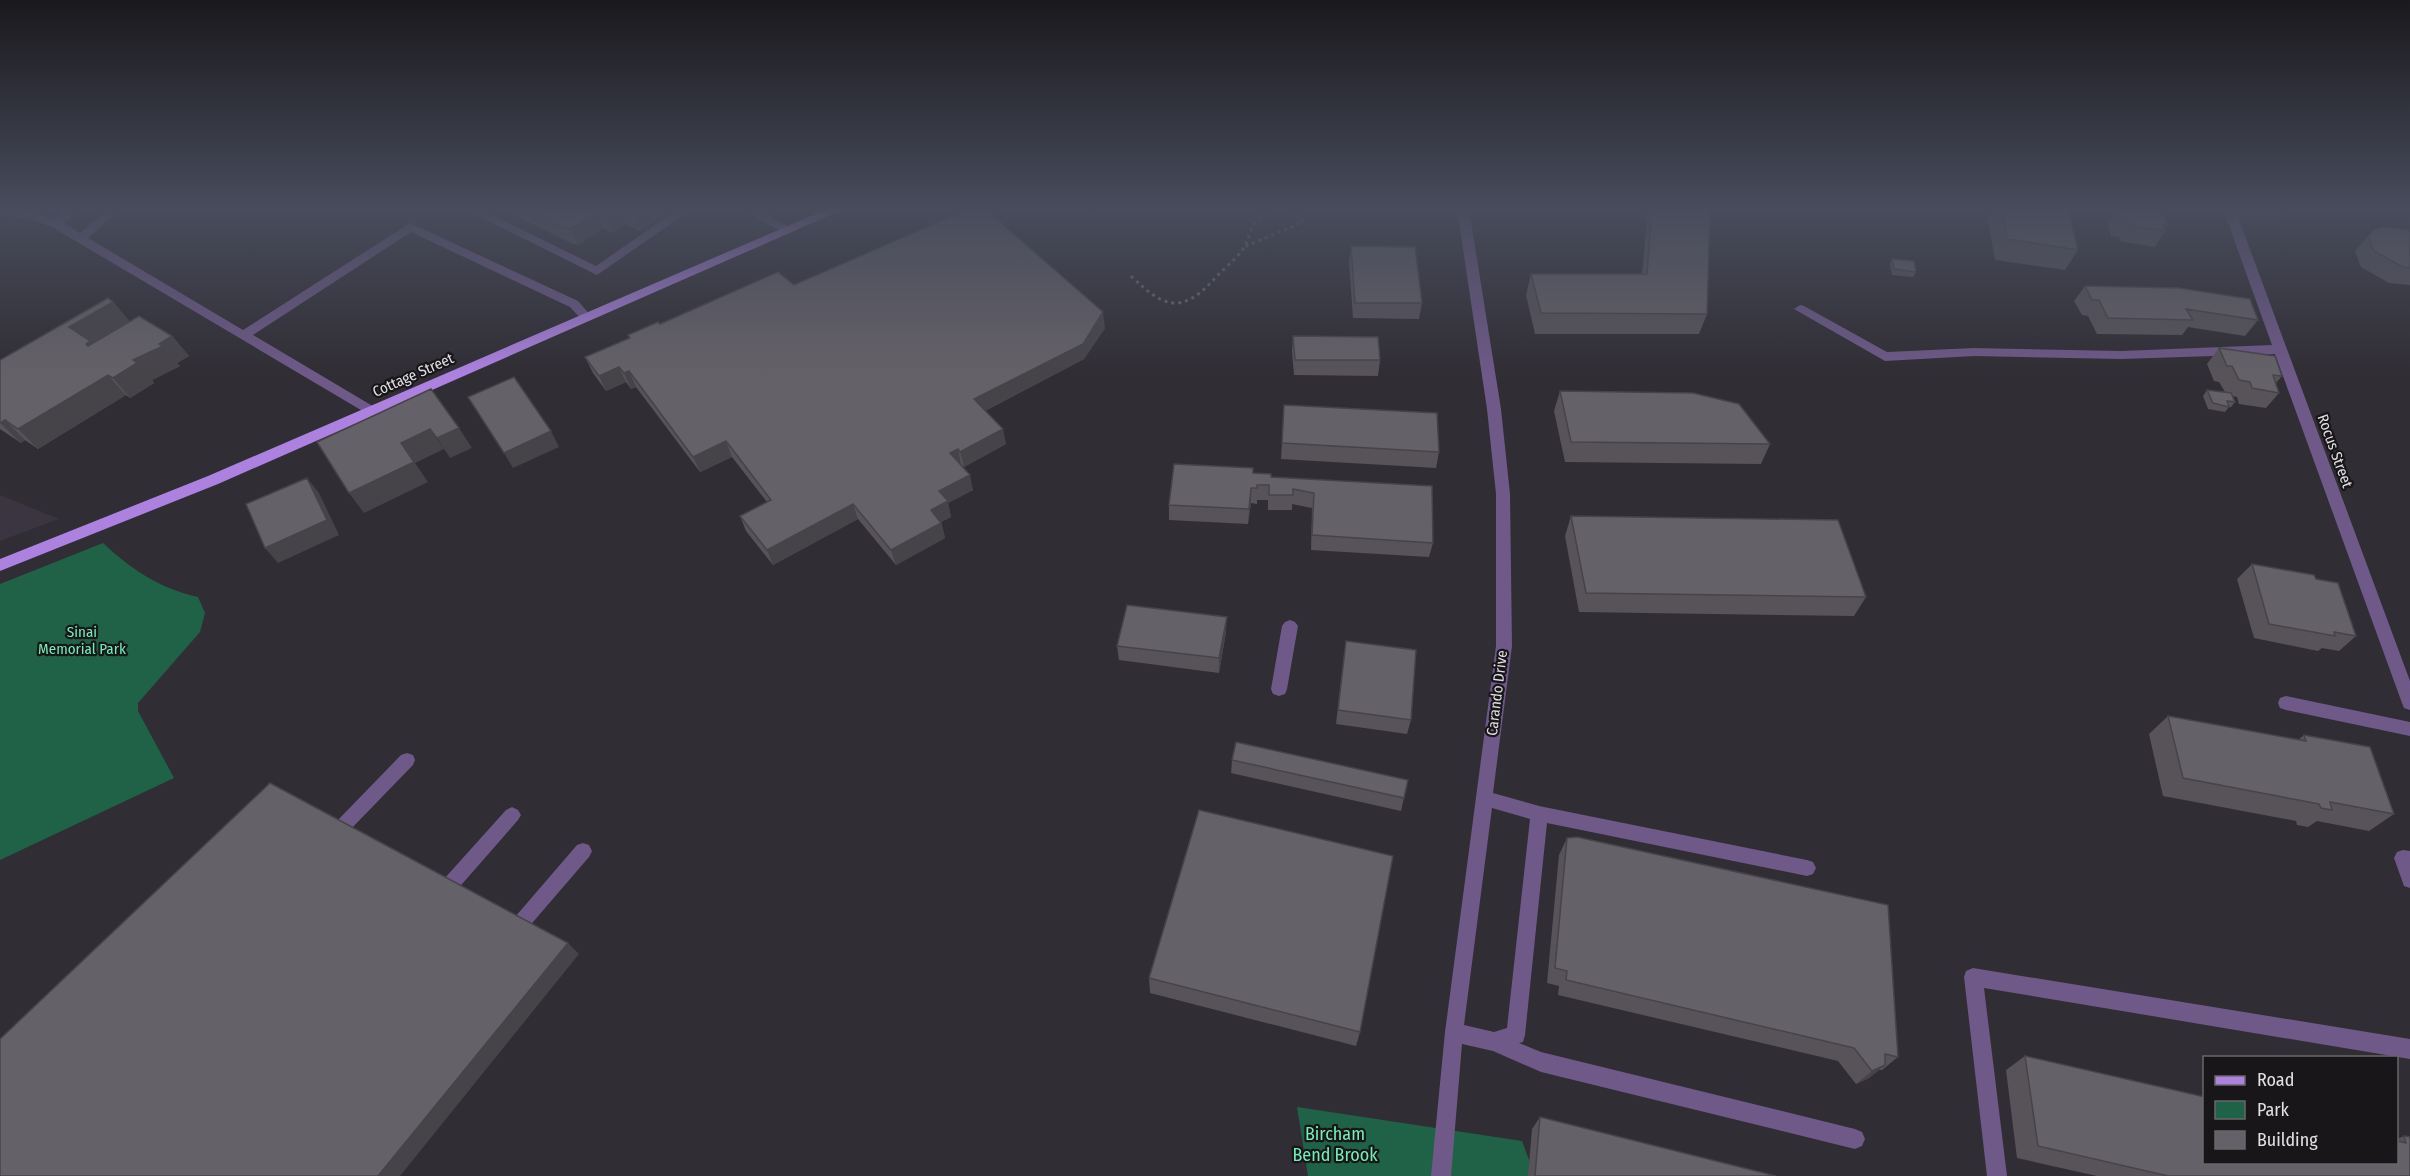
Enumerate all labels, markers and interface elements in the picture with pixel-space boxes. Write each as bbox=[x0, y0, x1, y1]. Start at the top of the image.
street label: Cottage Street bbox=[370, 349, 456, 401]
street label: Rocus Street bbox=[2313, 412, 2357, 490]
park label: Sinai Memorial Park bbox=[38, 623, 126, 658]
street label: Carando Drive bbox=[1483, 649, 1511, 737]
legend bbox=[2203, 1056, 2398, 1164]
text: Road bbox=[2257, 1069, 2294, 1091]
text: Park bbox=[2257, 1099, 2290, 1121]
park label: Bircham Bend Brook bbox=[1292, 1123, 1378, 1166]
text: Building bbox=[2257, 1129, 2318, 1151]

